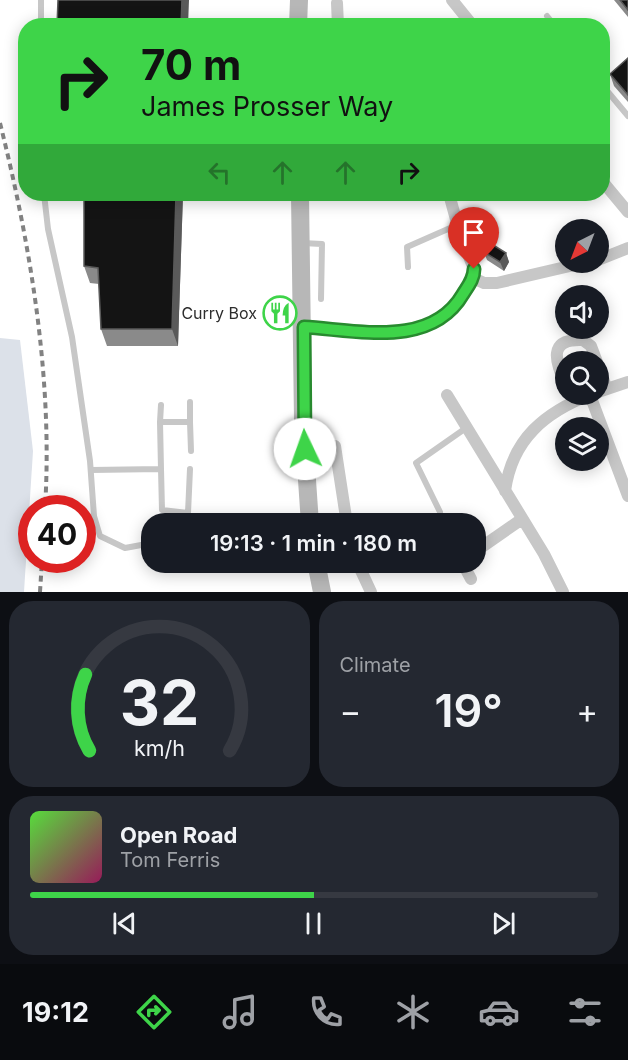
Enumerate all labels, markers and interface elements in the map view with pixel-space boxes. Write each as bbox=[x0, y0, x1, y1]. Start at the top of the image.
text: 70 m bbox=[141, 39, 241, 90]
icon: right bbox=[42, 42, 120, 120]
text: James Prosser Way bbox=[141, 90, 393, 123]
icon: left bbox=[203, 156, 236, 189]
icon: ahead bbox=[266, 156, 299, 189]
icon: ahead bbox=[329, 156, 362, 189]
icon: right bbox=[392, 156, 425, 189]
pin bbox=[448, 207, 499, 269]
icon: arrive bbox=[457, 216, 490, 249]
north arrow bbox=[555, 219, 609, 273]
map controls bbox=[555, 219, 609, 471]
button: sound bbox=[555, 285, 609, 339]
restaurant icon: Curry Box bbox=[262, 295, 298, 331]
place label: Curry Box bbox=[181, 303, 257, 323]
button: search bbox=[555, 351, 609, 405]
position arrow bbox=[273, 417, 337, 481]
button: layers bbox=[555, 417, 609, 471]
speed limit sign: 40 bbox=[18, 495, 96, 573]
text: 19:13 · 1 min · 180 m bbox=[210, 530, 417, 556]
text: Climate bbox=[340, 653, 411, 677]
text: 32 bbox=[119, 665, 199, 740]
text: 19° bbox=[435, 683, 503, 738]
text: − bbox=[340, 691, 361, 731]
text: + bbox=[576, 691, 598, 731]
text: km/h bbox=[134, 735, 185, 761]
text: Open Road bbox=[120, 822, 237, 848]
text: Tom Ferris bbox=[120, 848, 220, 872]
icon: previous bbox=[108, 907, 141, 940]
icon: pause bbox=[297, 907, 330, 940]
icon: next bbox=[487, 907, 520, 940]
icon: directions bbox=[133, 991, 175, 1033]
icon: music bbox=[219, 991, 261, 1033]
icon: phone bbox=[305, 991, 347, 1033]
icon: climate bbox=[392, 991, 434, 1033]
icon: car bbox=[478, 991, 520, 1033]
icon: filters bbox=[564, 991, 606, 1033]
text: 19:12 bbox=[22, 996, 89, 1029]

